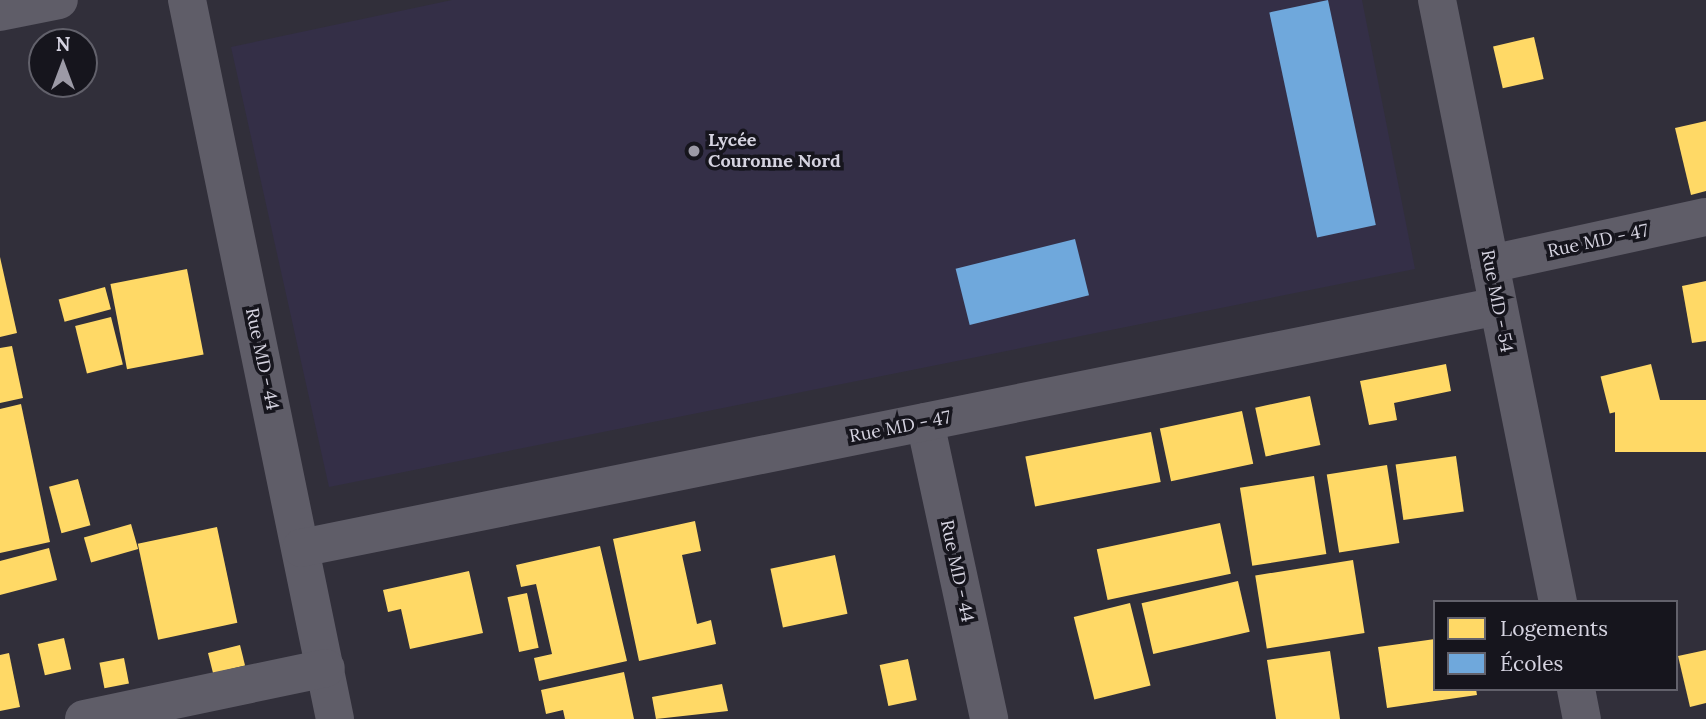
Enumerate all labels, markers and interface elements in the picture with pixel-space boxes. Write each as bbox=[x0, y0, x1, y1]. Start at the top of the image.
north arrow bbox=[28, 28, 98, 98]
text: N bbox=[56, 32, 70, 56]
place label: Lycée Couronne Nord bbox=[708, 130, 841, 172]
marker: Lycée Couronne Nord bbox=[686, 143, 702, 159]
street label: Rue MD - 47 bbox=[1545, 220, 1651, 262]
street label: Rue MD - 54 bbox=[1476, 248, 1518, 354]
street label: Rue MD - 44 bbox=[241, 306, 283, 412]
street label: Rue MD - 47 bbox=[847, 407, 953, 447]
street label: Rue MD - 44 bbox=[936, 518, 978, 624]
legend bbox=[1433, 600, 1678, 691]
text: Logements bbox=[1500, 615, 1608, 642]
text: Écoles bbox=[1500, 650, 1563, 677]

